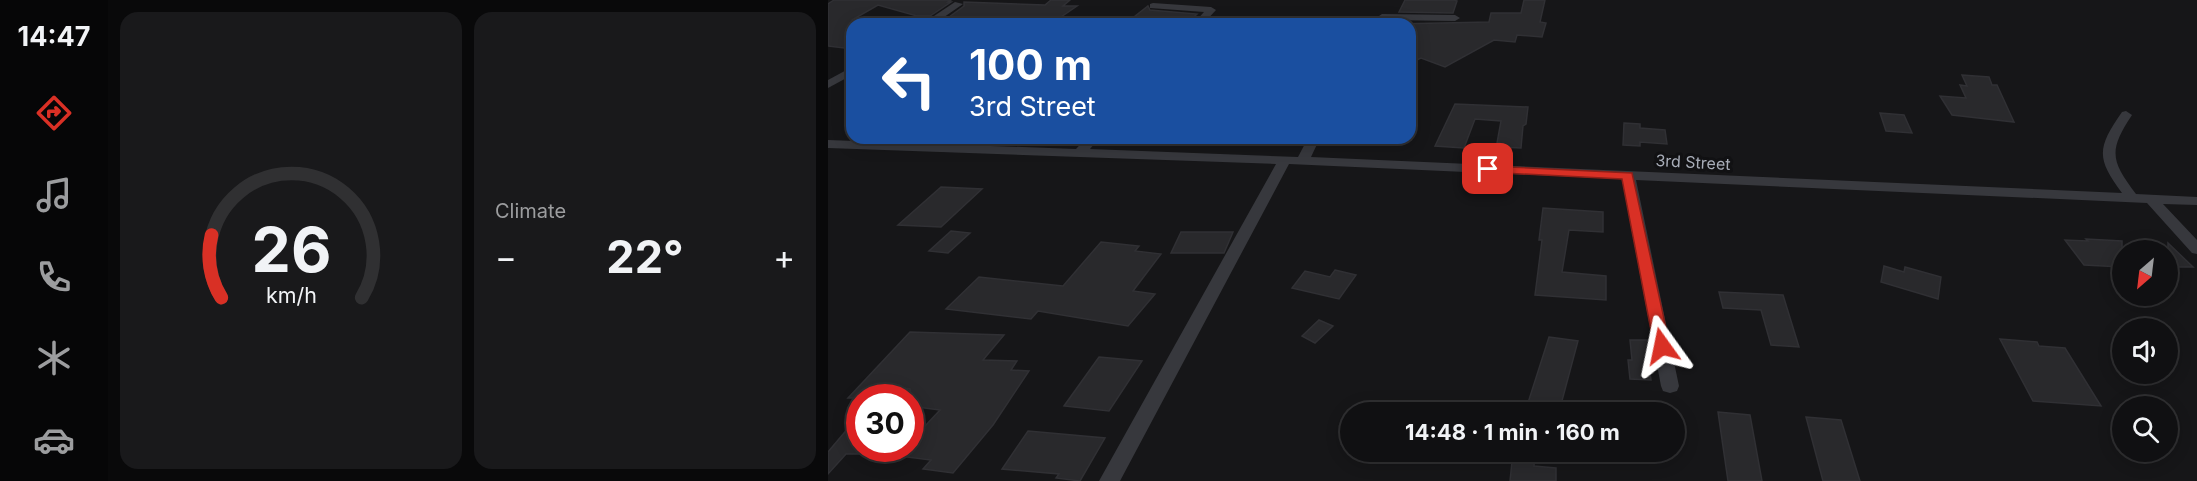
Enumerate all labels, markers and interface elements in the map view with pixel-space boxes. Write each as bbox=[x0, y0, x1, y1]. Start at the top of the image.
text: 14:47 bbox=[18, 20, 90, 53]
text: 100 m bbox=[969, 39, 1092, 90]
icon: left bbox=[870, 42, 948, 120]
text: 3rd Street bbox=[969, 90, 1096, 123]
icon: directions bbox=[33, 92, 75, 134]
pin bbox=[1462, 143, 1513, 194]
street label: 3rd Street bbox=[1655, 150, 1731, 174]
icon: arrive bbox=[1471, 152, 1504, 185]
icon: music bbox=[33, 174, 75, 216]
text: Climate bbox=[495, 199, 566, 223]
text: 26 bbox=[251, 212, 331, 287]
text: 22° bbox=[606, 229, 684, 284]
text: − bbox=[495, 237, 517, 277]
text: + bbox=[773, 237, 795, 277]
north arrow bbox=[2112, 240, 2178, 306]
map controls bbox=[2112, 240, 2178, 462]
icon: phone bbox=[33, 256, 75, 298]
text: km/h bbox=[266, 282, 316, 308]
position arrow bbox=[1630, 314, 1694, 378]
button: sound bbox=[2112, 318, 2178, 384]
icon: climate bbox=[33, 337, 75, 379]
speed limit sign: 30 bbox=[846, 384, 924, 462]
button: search bbox=[2112, 396, 2178, 462]
icon: car bbox=[33, 419, 75, 461]
text: 14:48 · 1 min · 160 m bbox=[1405, 419, 1620, 445]

